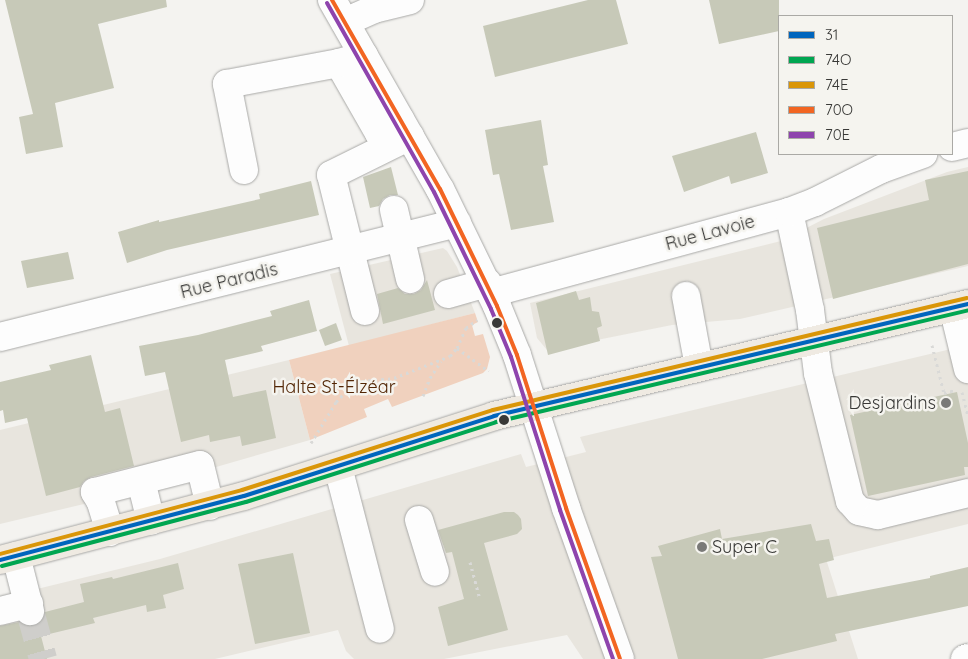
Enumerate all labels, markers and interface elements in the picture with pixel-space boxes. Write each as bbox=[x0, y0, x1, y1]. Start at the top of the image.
legend bbox=[778, 15, 953, 155]
text: 31 bbox=[825, 25, 838, 44]
text: 74O bbox=[825, 50, 852, 69]
text: 74E bbox=[825, 75, 849, 94]
text: 70O bbox=[825, 100, 853, 119]
text: 70E bbox=[825, 125, 850, 144]
street label: Rue Lavoie bbox=[663, 211, 757, 255]
street label: Rue Paradis bbox=[178, 258, 280, 304]
unlabelled marker bbox=[492, 318, 502, 328]
park label: Halte St-Élzéar bbox=[272, 376, 396, 398]
place label: Desjardins bbox=[848, 392, 936, 414]
marker: Desjardins bbox=[940, 397, 952, 409]
unlabelled marker bbox=[499, 415, 509, 425]
place label: Super C bbox=[712, 536, 777, 558]
marker: Super C bbox=[696, 541, 708, 553]

